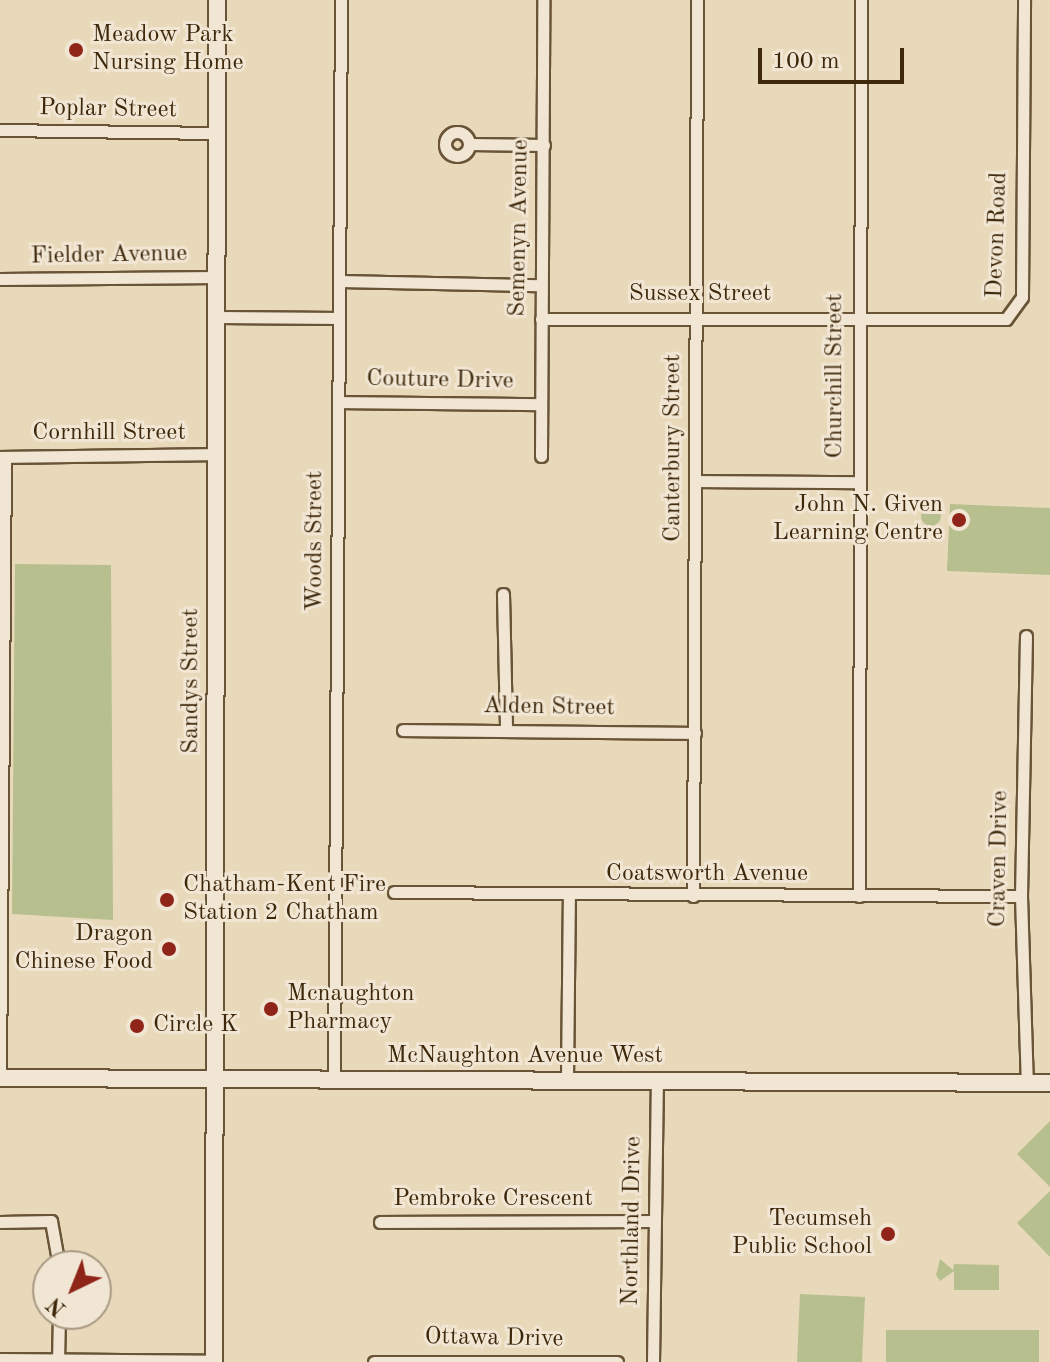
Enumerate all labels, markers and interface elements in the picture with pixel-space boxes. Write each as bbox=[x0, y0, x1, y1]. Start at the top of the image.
place label: Meadow Park Nursing Home bbox=[92, 22, 244, 78]
scale bar bbox=[762, 32, 908, 82]
marker: Meadow Park Nursing Home bbox=[67, 41, 85, 59]
text: 100 m bbox=[772, 50, 840, 74]
street label: Poplar Street bbox=[39, 94, 177, 126]
street label: Semenyn Avenue bbox=[504, 139, 536, 317]
street label: Devon Road bbox=[981, 171, 1015, 299]
street label: Fielder Avenue bbox=[30, 240, 188, 272]
street label: Sussex Street bbox=[629, 281, 771, 309]
street label: Churchill Street bbox=[822, 293, 850, 459]
street label: Canterbury Street bbox=[660, 354, 688, 542]
street label: Couture Drive bbox=[366, 365, 514, 397]
street label: Cornhill Street bbox=[32, 420, 186, 448]
street label: Woods Street bbox=[302, 471, 330, 611]
place label: John N. Given Learning Centre bbox=[773, 492, 943, 548]
marker: John N. Given Learning Centre bbox=[950, 511, 968, 529]
street label: Sandys Street bbox=[178, 608, 206, 754]
street label: Alden Street bbox=[483, 692, 615, 724]
street label: Craven Drive bbox=[984, 790, 1016, 928]
street label: Coatsworth Avenue bbox=[606, 861, 808, 889]
place label: Chatham-Kent Fire Station 2 Chatham bbox=[183, 872, 386, 928]
marker: Chatham-Kent Fire Station 2 Chatham bbox=[158, 891, 176, 909]
place label: Dragon Chinese Food bbox=[14, 921, 153, 977]
marker: Dragon Chinese Food bbox=[160, 940, 178, 958]
place label: Mcnaughton Pharmacy bbox=[287, 981, 414, 1037]
marker: Mcnaughton Pharmacy bbox=[262, 1000, 280, 1018]
place label: Circle K bbox=[153, 1012, 238, 1040]
marker: Circle K bbox=[128, 1017, 146, 1035]
street label: McNaughton Avenue West bbox=[387, 1043, 663, 1071]
street label: Northland Drive bbox=[617, 1136, 649, 1306]
street label: Pembroke Crescent bbox=[393, 1186, 593, 1214]
place label: Tecumseh Public School bbox=[732, 1206, 872, 1262]
marker: Tecumseh Public School bbox=[879, 1225, 897, 1243]
north arrow bbox=[32, 1250, 112, 1330]
text: N bbox=[43, 1292, 71, 1320]
street label: Ottawa Drive bbox=[424, 1323, 564, 1355]

